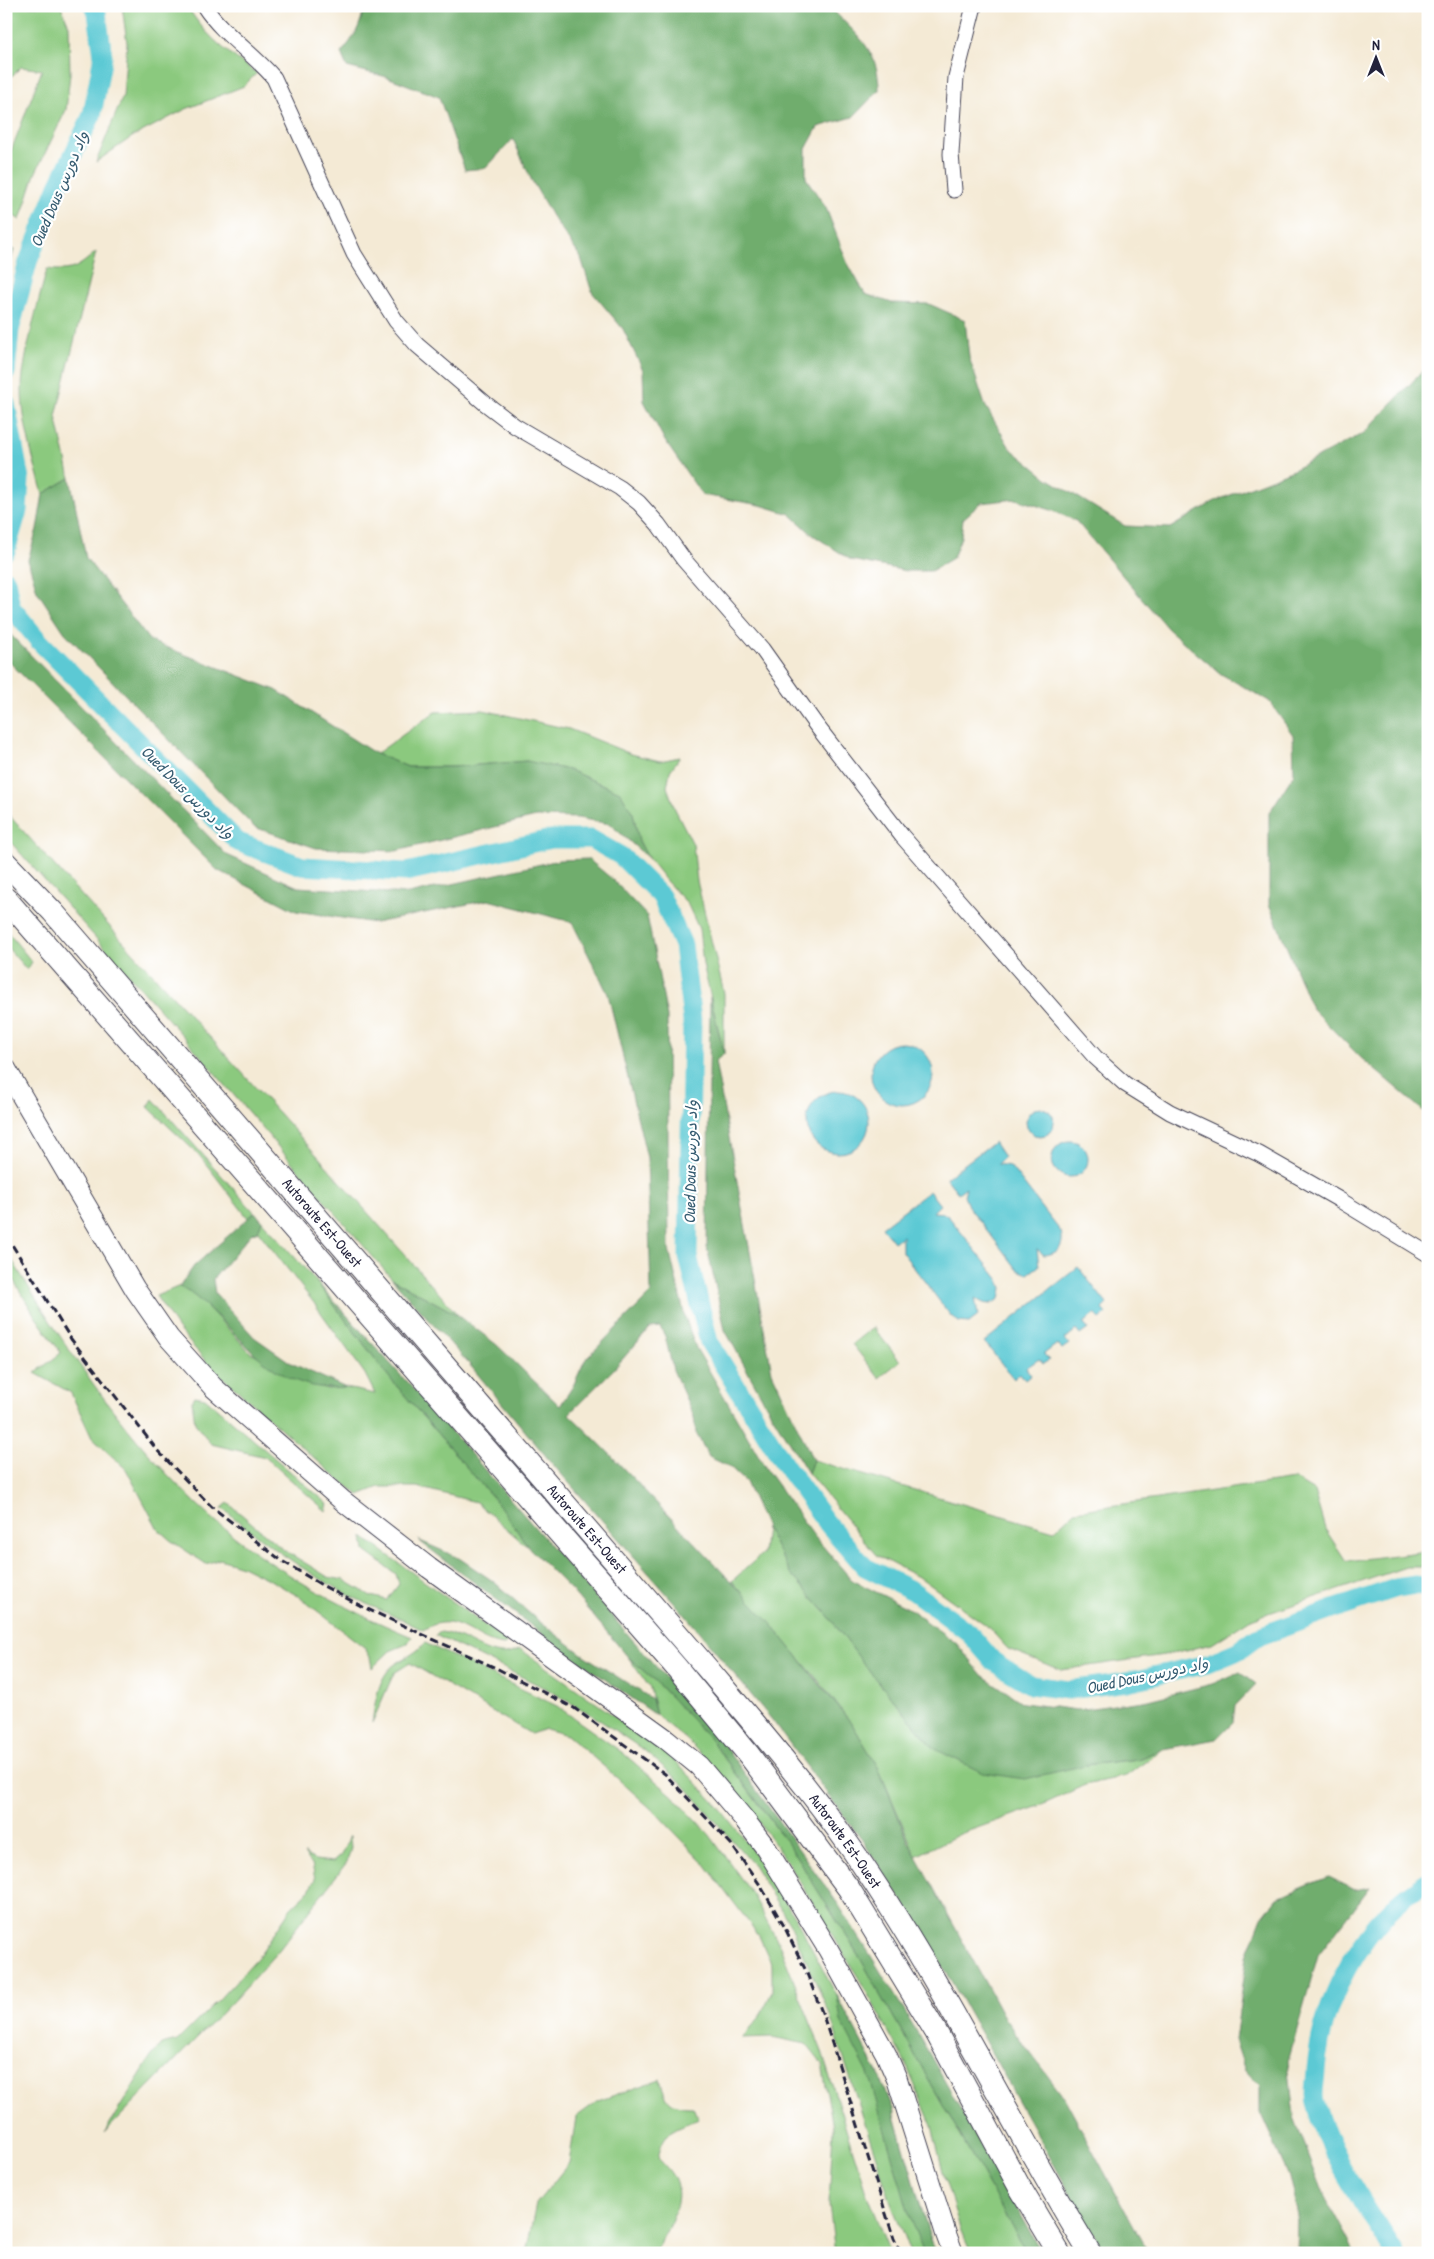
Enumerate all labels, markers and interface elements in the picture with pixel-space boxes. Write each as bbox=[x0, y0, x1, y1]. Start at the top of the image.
north arrow bbox=[1352, 32, 1402, 82]
text: N bbox=[1372, 35, 1380, 54]
water label: Oued Dous واد دورس bbox=[25, 127, 94, 250]
water label: Oued Dous واد دورس bbox=[136, 740, 240, 844]
water label: Oued Dous واد دورس bbox=[678, 1099, 702, 1224]
street label: Autoroute Est-Ouest bbox=[278, 1173, 367, 1272]
street label: Autoroute Est-Ouest bbox=[543, 1480, 632, 1579]
water label: Oued Dous واد دورس bbox=[1084, 1651, 1210, 1699]
street label: Autoroute Est-Ouest bbox=[804, 1789, 887, 1893]

